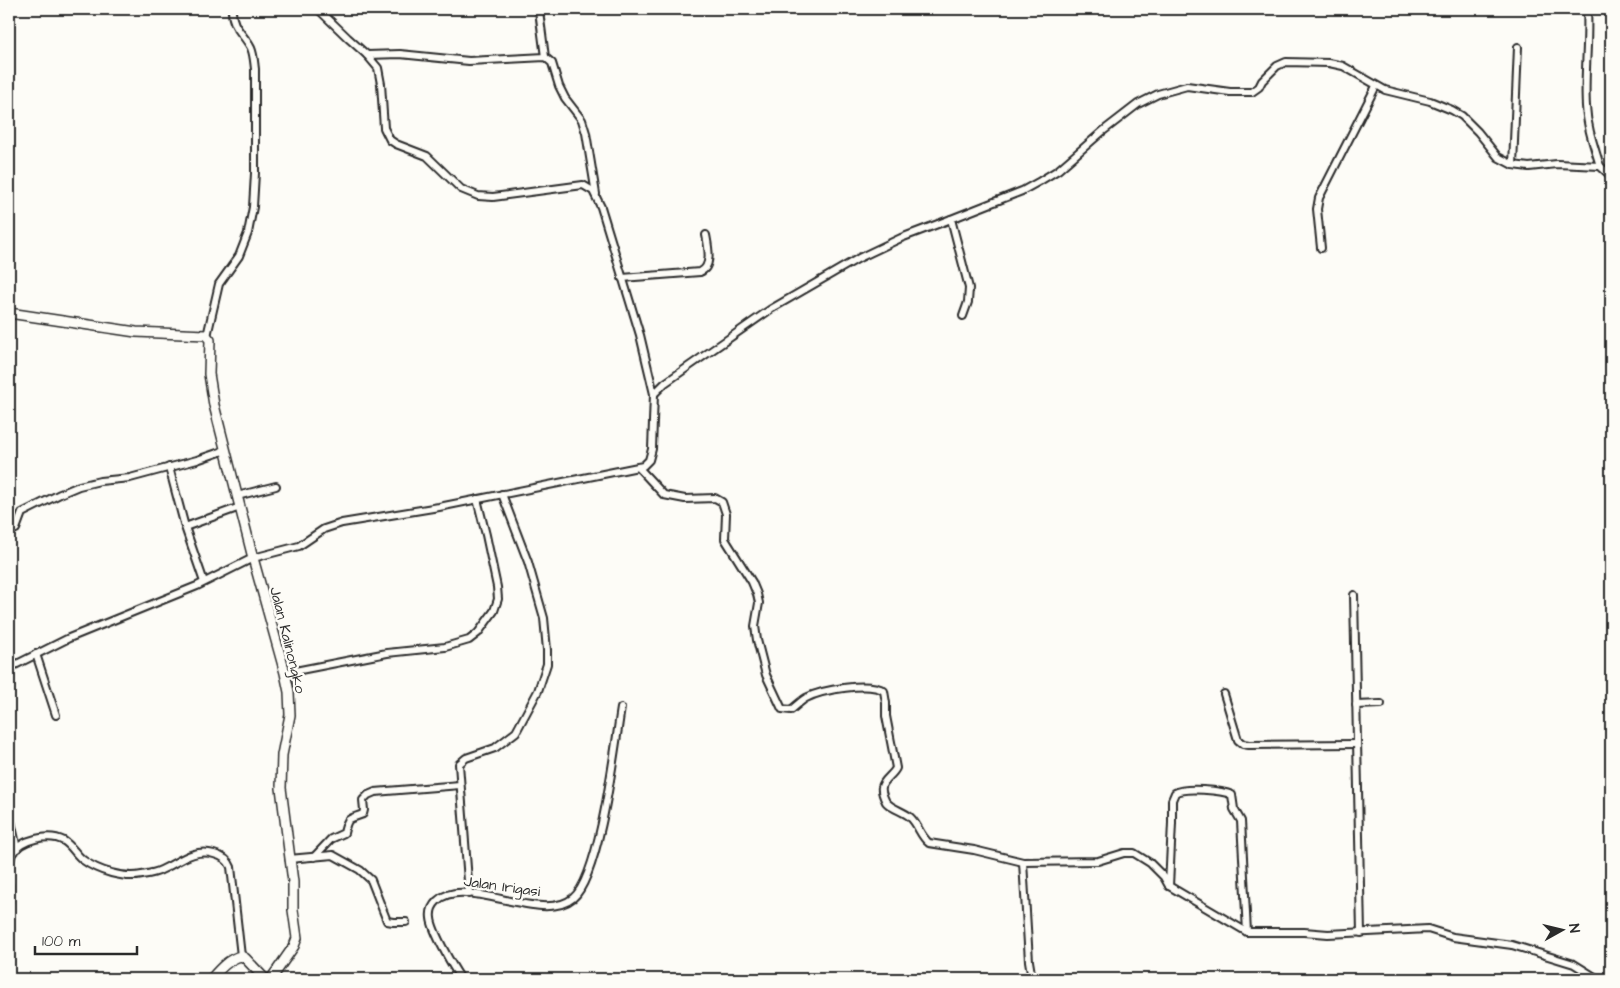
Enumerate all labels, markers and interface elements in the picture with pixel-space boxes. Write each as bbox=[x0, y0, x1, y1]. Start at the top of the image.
street label: Jalan Kalinongko bbox=[263, 585, 311, 696]
street label: Jalan Irigasi bbox=[462, 871, 542, 903]
north arrow bbox=[1538, 906, 1588, 956]
scale bar bbox=[35, 923, 138, 955]
text: N bbox=[1563, 923, 1584, 934]
text: 100 m bbox=[42, 931, 81, 952]

